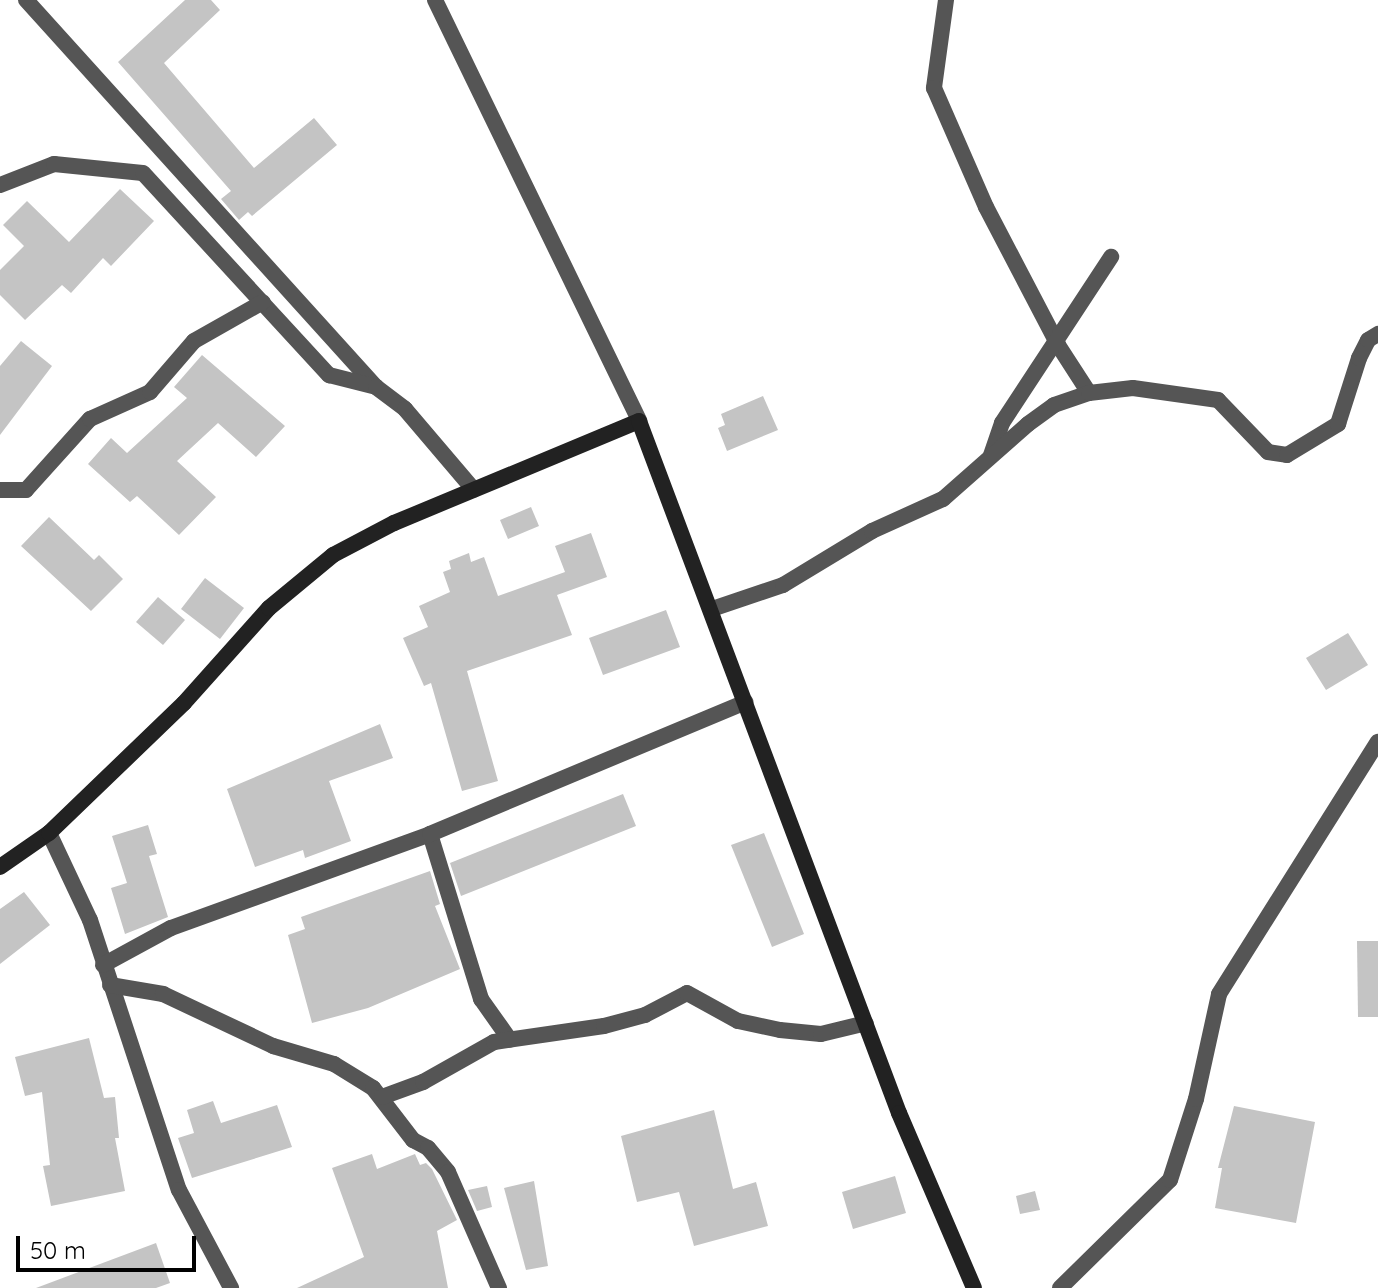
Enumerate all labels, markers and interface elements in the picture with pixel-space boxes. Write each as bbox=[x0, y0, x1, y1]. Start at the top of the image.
scale bar bbox=[20, 1220, 200, 1270]
text: 50 m bbox=[30, 1235, 86, 1265]

